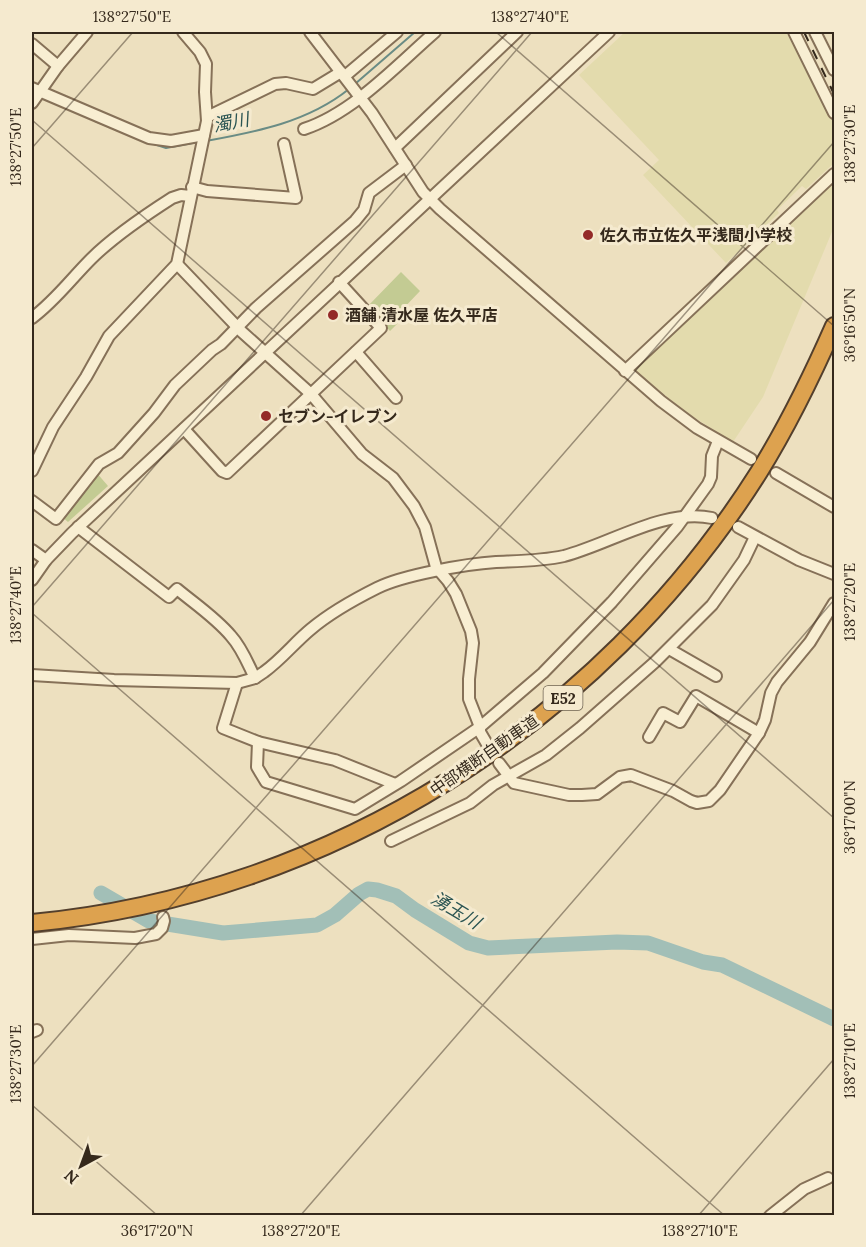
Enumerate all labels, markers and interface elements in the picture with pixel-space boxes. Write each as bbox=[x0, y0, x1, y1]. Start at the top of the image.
text: 138°27'50"E bbox=[93, 7, 171, 26]
text: 138°27'40"E bbox=[491, 7, 569, 26]
text: 138°27'30"E bbox=[840, 105, 859, 183]
water label: 濁川 bbox=[211, 107, 253, 137]
text: 138°27'50"E bbox=[6, 108, 25, 186]
place label: 佐久市立佐久平浅間小学校 bbox=[599, 225, 792, 245]
marker: 佐久市立佐久平浅間小学校 bbox=[581, 228, 595, 242]
text: 36°16'50"N bbox=[840, 288, 859, 362]
place label: 酒舗 清水屋 佐久平店 bbox=[345, 305, 497, 325]
marker: 酒舗 清水屋 佐久平店 bbox=[326, 308, 340, 322]
place label: セブン-イレブン bbox=[278, 406, 398, 426]
marker: セブン-イレブン bbox=[259, 409, 273, 423]
text: 138°27'20"E bbox=[840, 563, 859, 641]
text: 138°27'40"E bbox=[6, 566, 25, 644]
road number: E52 bbox=[544, 686, 582, 710]
street label: 中部横断自動車道 bbox=[426, 710, 542, 800]
text: 36°17'00"N bbox=[840, 780, 859, 854]
water label: 湧玉川 bbox=[427, 886, 487, 935]
text: 138°27'10"E bbox=[840, 1023, 859, 1099]
text: 138°27'30"E bbox=[6, 1025, 25, 1103]
north arrow bbox=[51, 1136, 111, 1196]
text: N bbox=[60, 1166, 82, 1189]
text: 36°17'20"N bbox=[121, 1221, 193, 1240]
text: 138°27'20"E bbox=[262, 1221, 340, 1240]
text: 138°27'10"E bbox=[662, 1221, 738, 1240]

